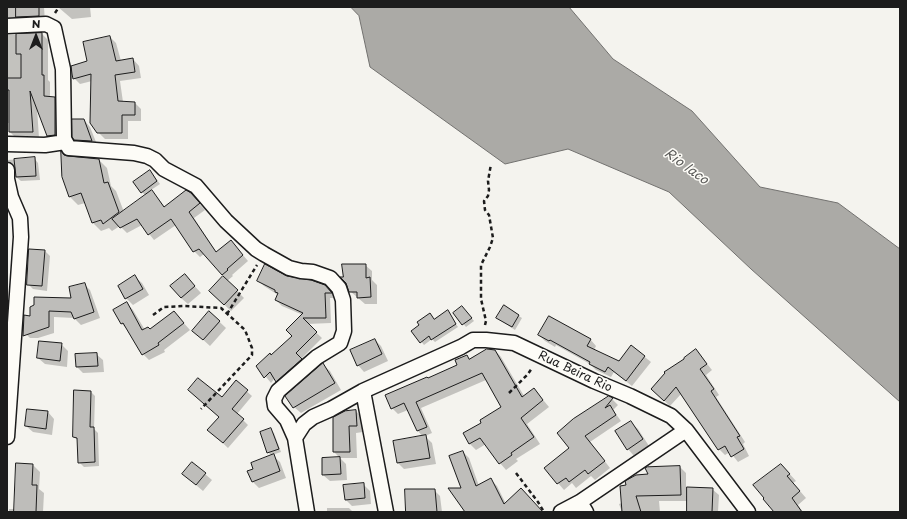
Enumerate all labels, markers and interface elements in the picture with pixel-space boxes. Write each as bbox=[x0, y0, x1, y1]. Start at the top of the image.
text: N bbox=[32, 15, 40, 32]
north arrow bbox=[16, 16, 56, 56]
water label: Rio Iaco bbox=[661, 146, 711, 188]
street label: Rua Beira Rio bbox=[536, 349, 614, 395]

